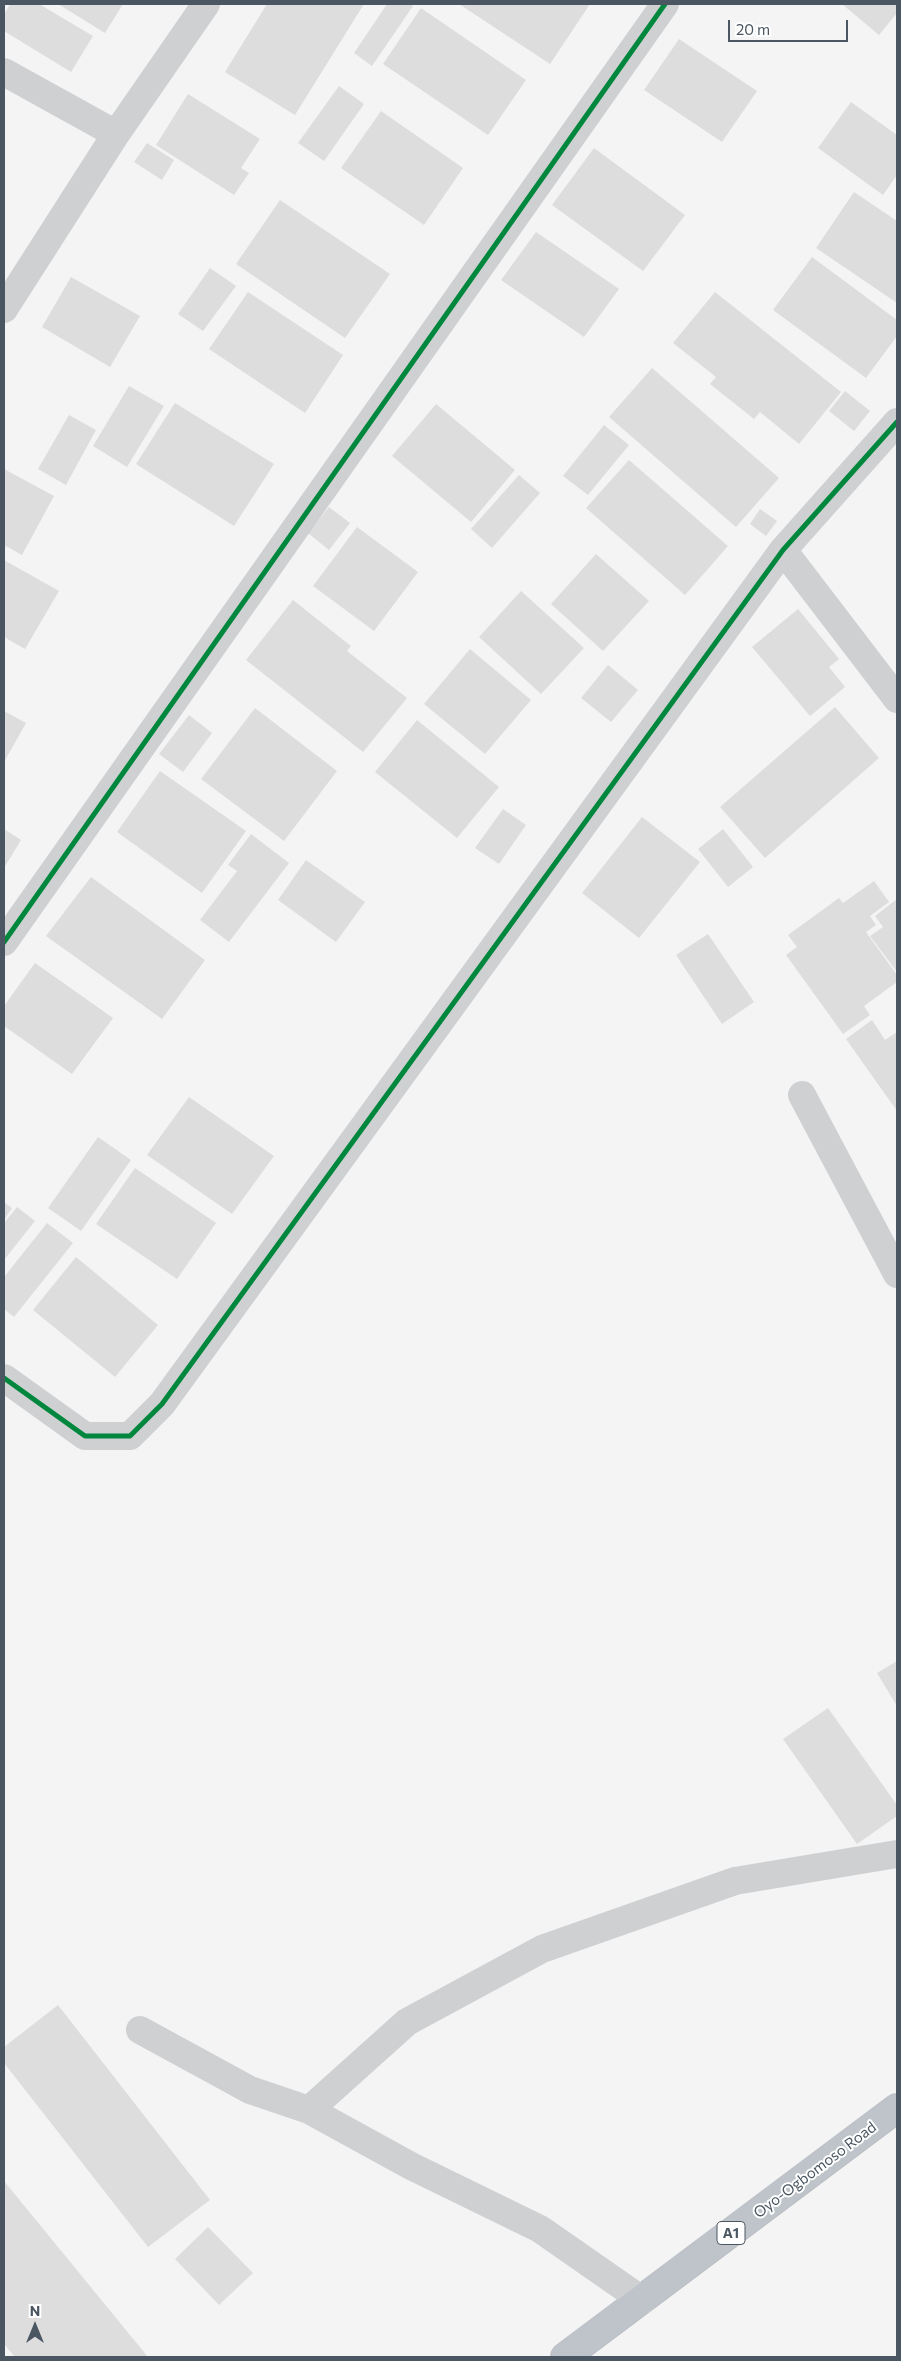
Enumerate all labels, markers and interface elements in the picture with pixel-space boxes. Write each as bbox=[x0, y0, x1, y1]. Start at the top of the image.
scale bar bbox=[731, 10, 851, 42]
text: 20 m bbox=[736, 20, 770, 38]
street label: Oyo-Ogbomoso Road bbox=[750, 2118, 880, 2222]
road number: A1 bbox=[717, 2222, 745, 2244]
north arrow bbox=[10, 2301, 60, 2351]
text: N bbox=[30, 2302, 40, 2319]

